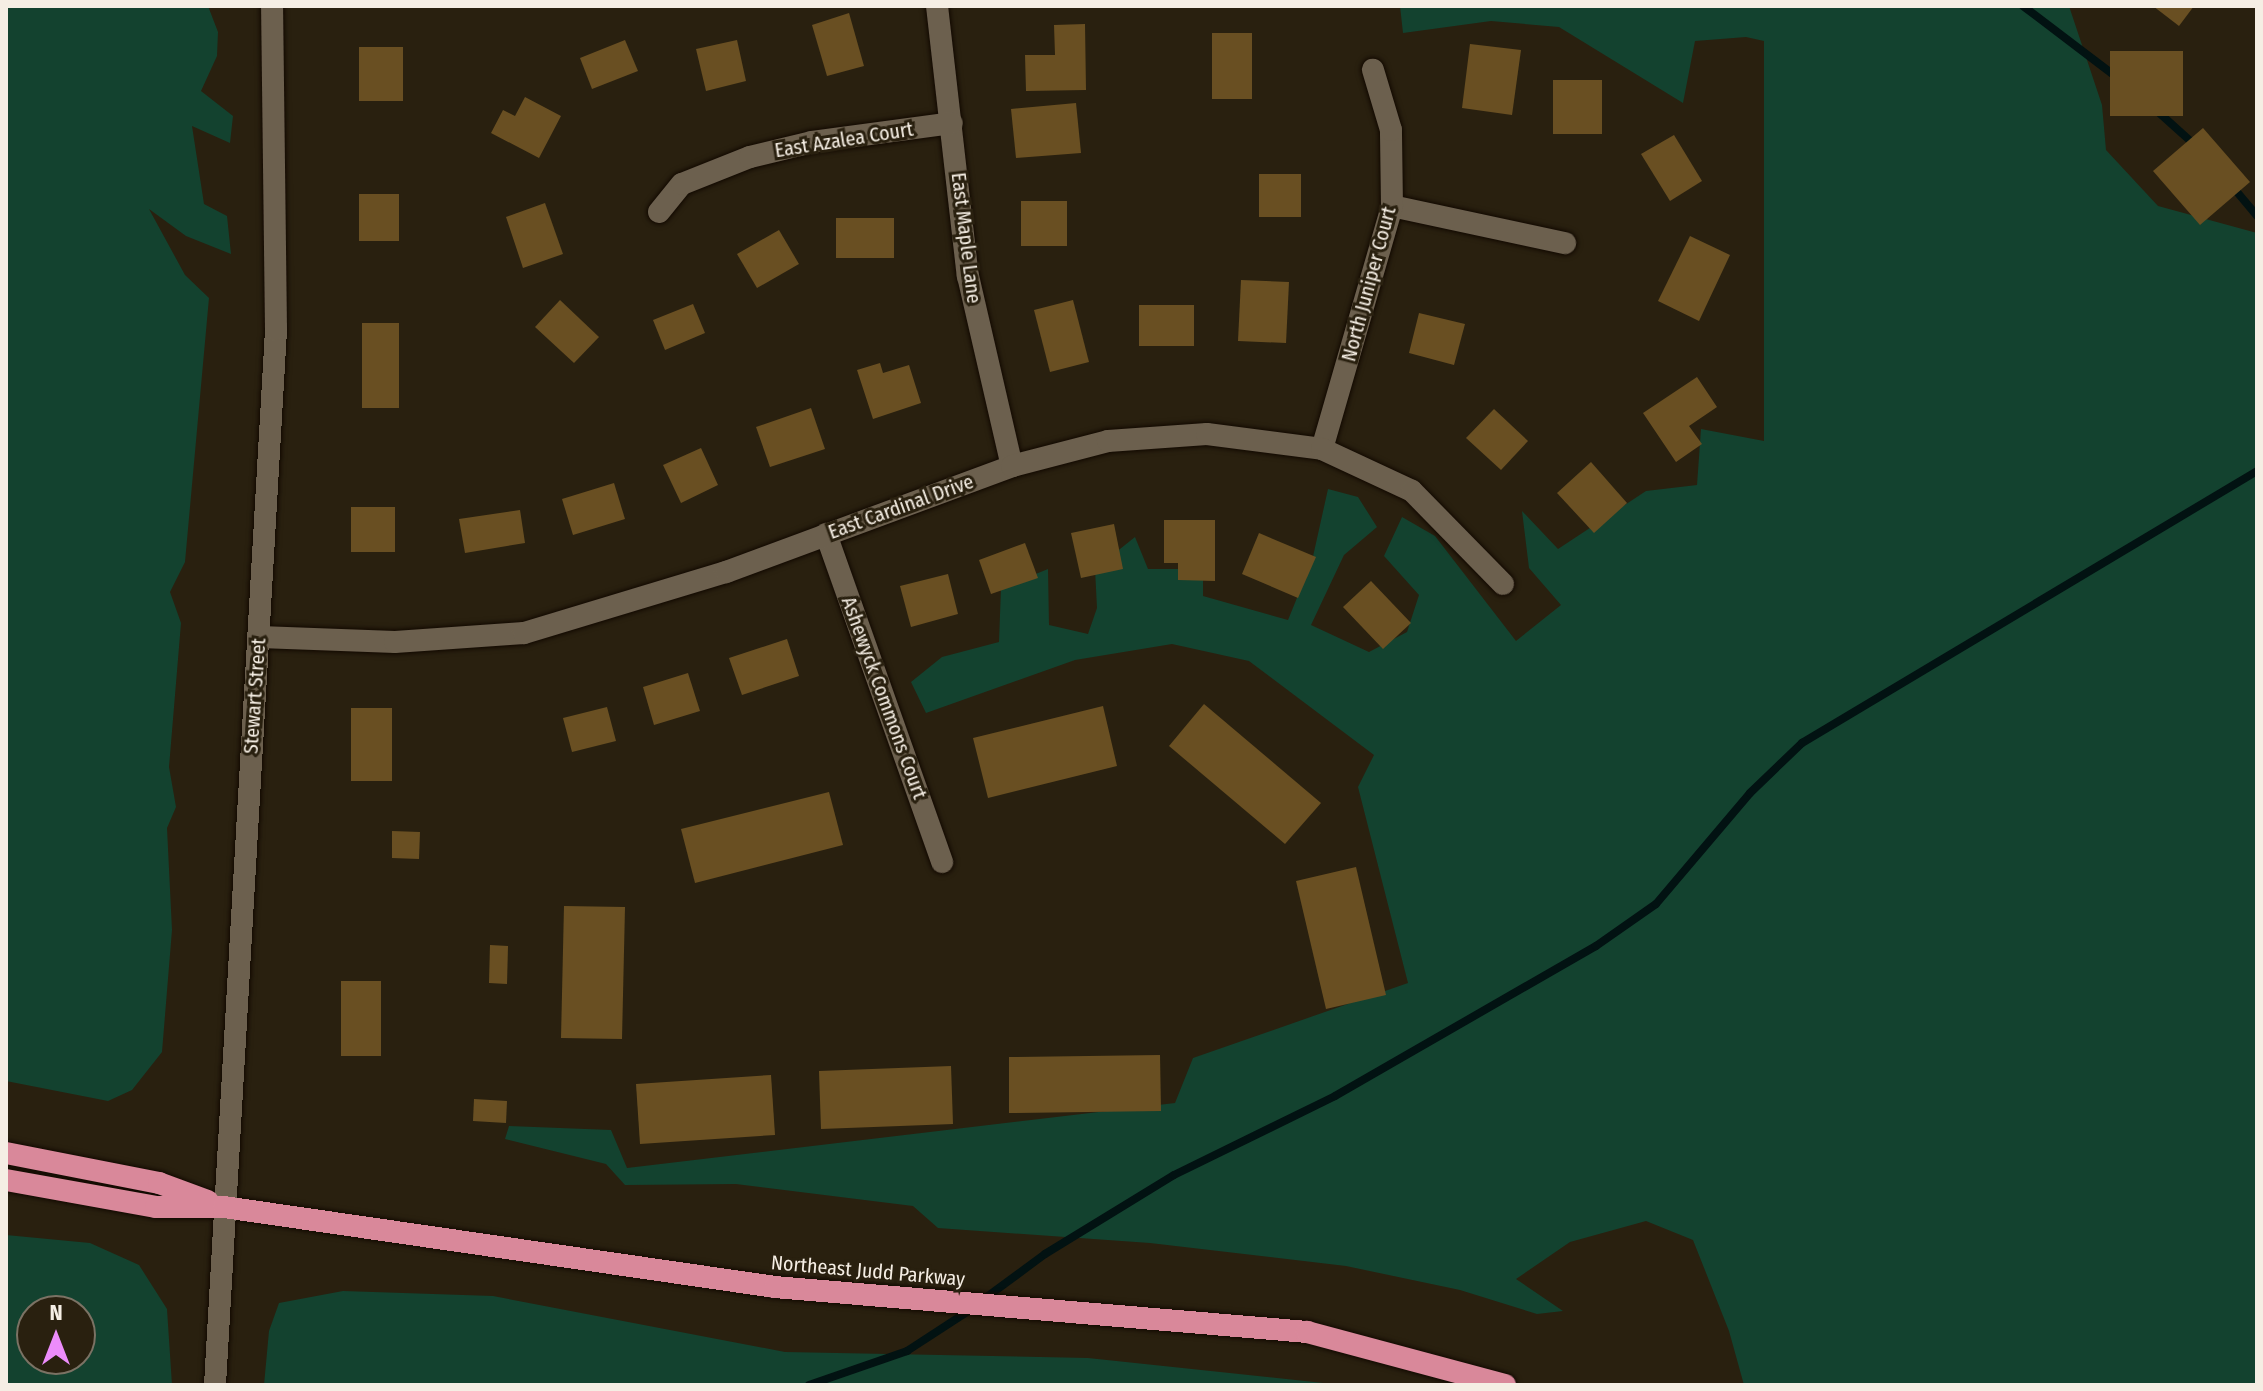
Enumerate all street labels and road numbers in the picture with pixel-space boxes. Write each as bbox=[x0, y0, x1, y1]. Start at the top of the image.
street label: East Azalea Court bbox=[773, 117, 915, 163]
street label: East Maple Lane bbox=[946, 171, 986, 305]
street label: North Juniper Court bbox=[1337, 204, 1401, 364]
street label: East Cardinal Drive bbox=[825, 470, 977, 544]
street label: Ashewyck Commons Court bbox=[836, 594, 932, 802]
street label: Stewart Street bbox=[239, 637, 271, 755]
street label: Northeast Judd Parkway bbox=[770, 1251, 966, 1291]

